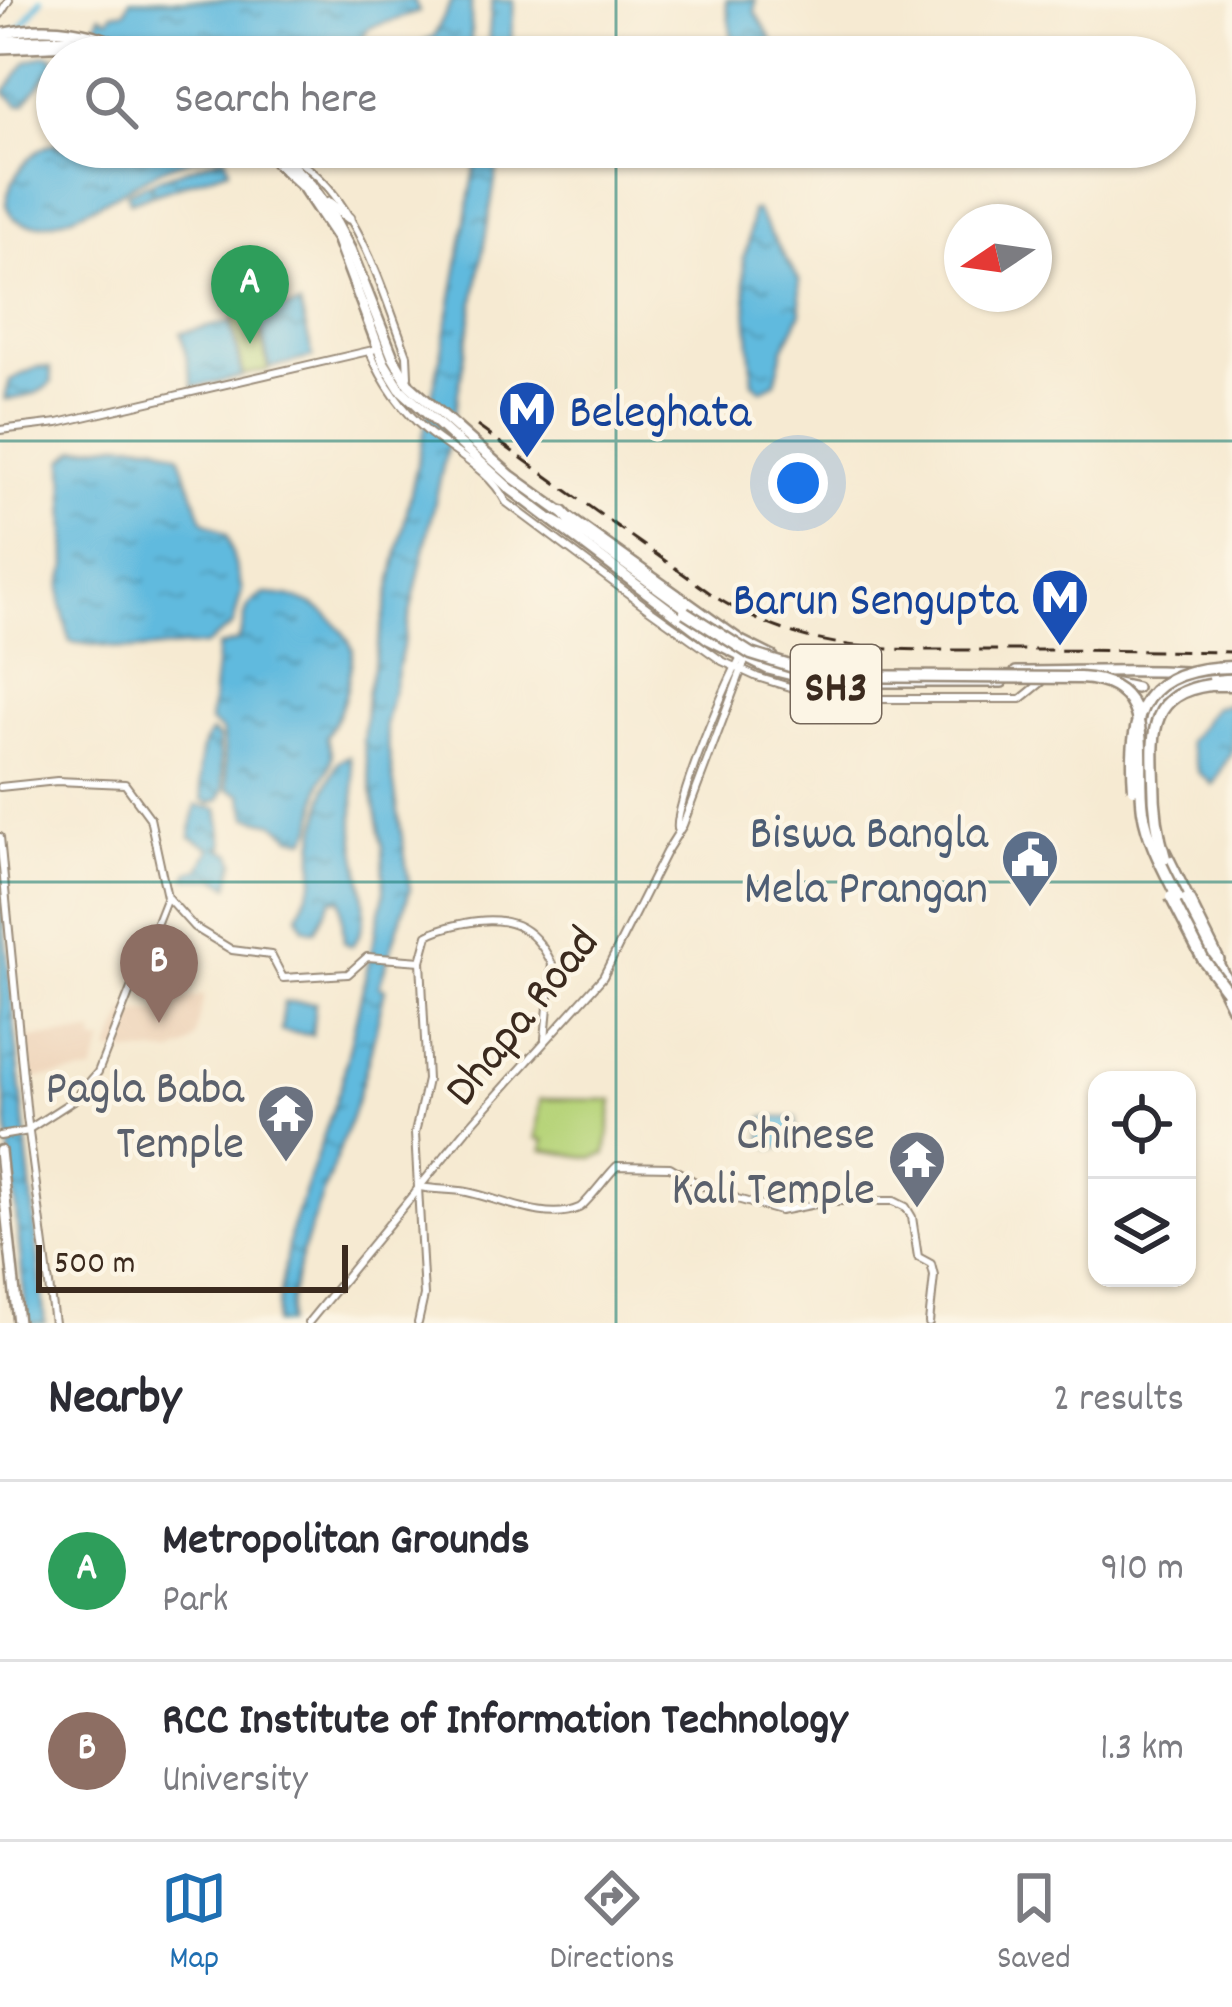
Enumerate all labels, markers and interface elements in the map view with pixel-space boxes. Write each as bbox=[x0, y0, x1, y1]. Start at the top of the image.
search box bbox=[36, 36, 1196, 168]
icon: search bbox=[78, 69, 144, 135]
text: Search here bbox=[174, 70, 377, 134]
north arrow bbox=[944, 204, 1052, 312]
pin: A bbox=[211, 245, 289, 344]
metro station icon: Beleghata bbox=[496, 378, 558, 460]
place label: Beleghata bbox=[569, 382, 753, 451]
your location bbox=[768, 453, 828, 513]
metro station icon: Barun Sengupta bbox=[1029, 566, 1091, 648]
place label: Barun Sengupta bbox=[733, 570, 1019, 639]
road number: SH3 bbox=[791, 645, 881, 723]
place label: Biswa Bangla Mela Prangan bbox=[744, 803, 989, 927]
public building icon: Biswa Bangla Mela Prangan bbox=[999, 827, 1061, 909]
street label: Dhapa Road bbox=[430, 914, 619, 1124]
pin: B bbox=[120, 924, 198, 1023]
place label: Pagla Baba Temple bbox=[45, 1058, 245, 1182]
map controls bbox=[1088, 1071, 1196, 1287]
button: locate bbox=[1088, 1071, 1196, 1179]
temple icon: Pagla Baba Temple bbox=[255, 1082, 317, 1164]
place label: Chinese Kali Temple bbox=[671, 1104, 875, 1228]
temple icon: Chinese Kali Temple bbox=[886, 1128, 948, 1210]
button: layers bbox=[1088, 1179, 1196, 1287]
scale bar bbox=[36, 1239, 348, 1292]
text: 500 m bbox=[54, 1242, 135, 1289]
text: Nearby bbox=[48, 1365, 181, 1437]
text: 2 results bbox=[1053, 1374, 1184, 1429]
text: Metropolitan Grounds bbox=[162, 1511, 530, 1575]
text: A bbox=[76, 1543, 98, 1598]
text: 910 m bbox=[1101, 1543, 1184, 1598]
text: Park bbox=[162, 1575, 228, 1630]
text: RCC Institute of Information Technology bbox=[162, 1691, 847, 1755]
text: B bbox=[78, 1723, 96, 1778]
text: 1.3 km bbox=[1100, 1723, 1184, 1778]
text: University bbox=[162, 1755, 308, 1810]
tab: Map bbox=[161, 1865, 227, 1984]
tab: Directions bbox=[550, 1865, 675, 1984]
tab: Saved bbox=[997, 1865, 1071, 1984]

